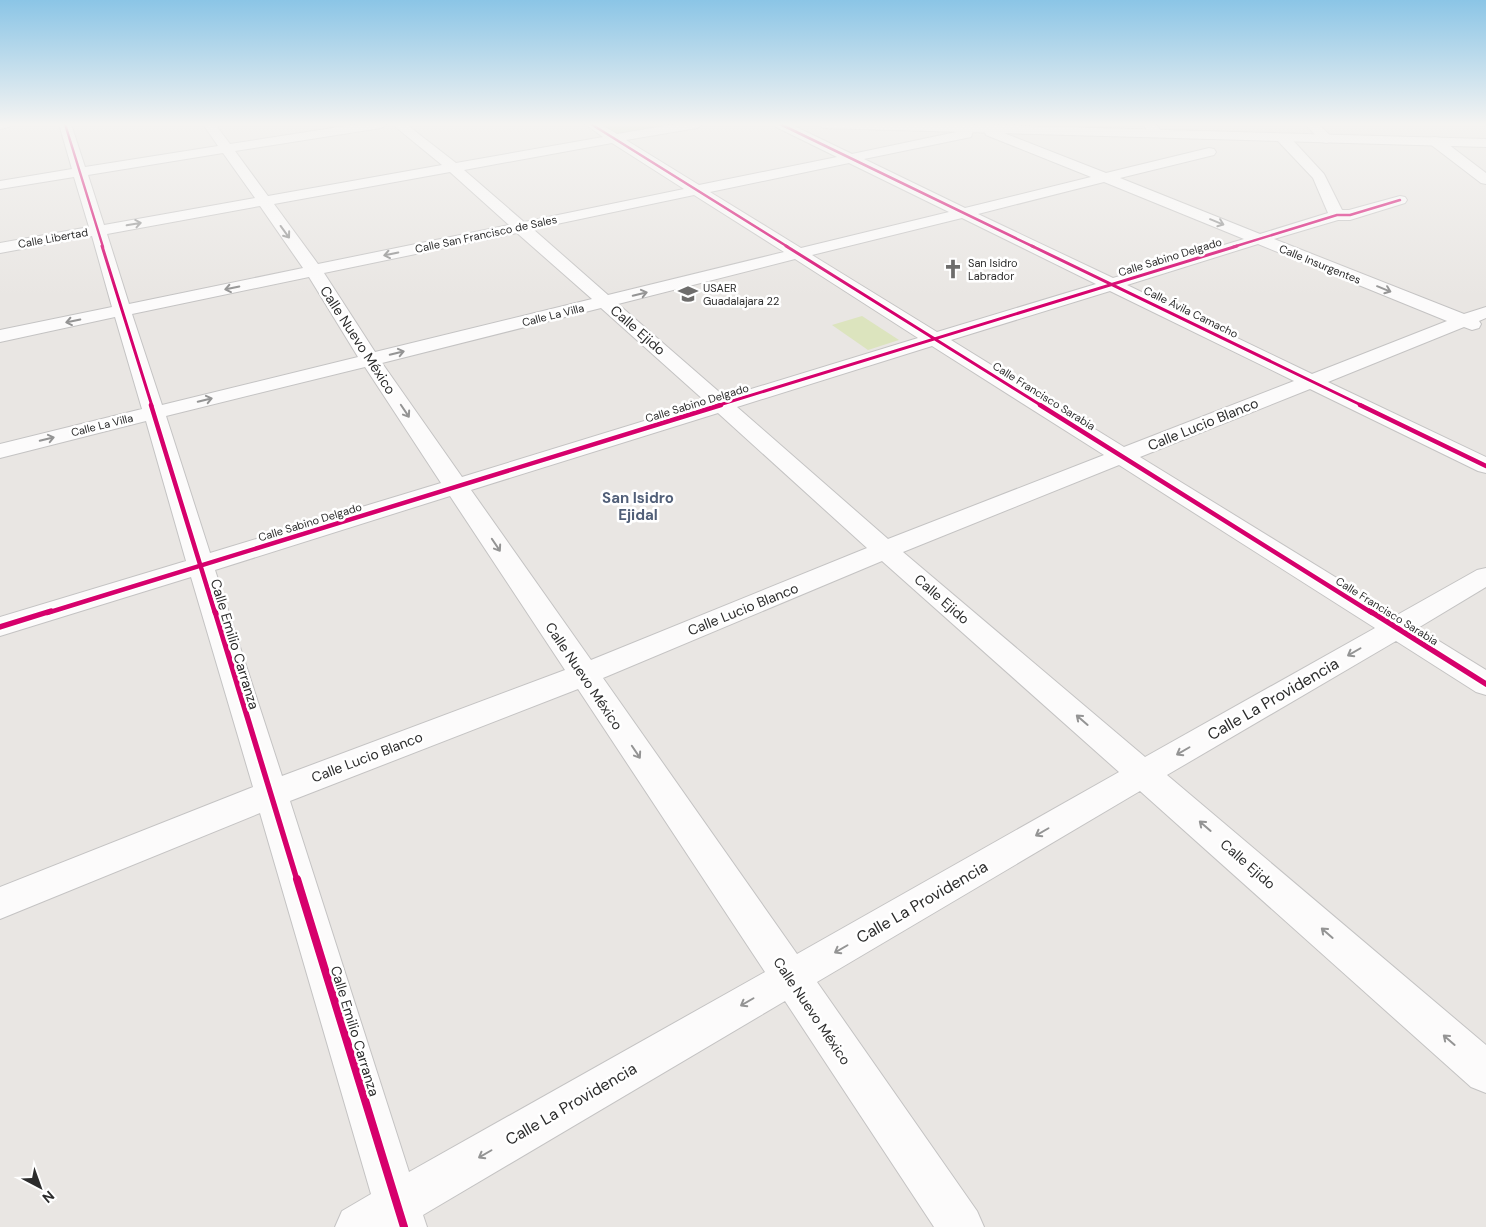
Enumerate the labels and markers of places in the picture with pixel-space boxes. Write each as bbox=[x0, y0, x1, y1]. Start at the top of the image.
place label: San Isidro Labrador bbox=[968, 256, 1018, 283]
church icon: San Isidro Labrador bbox=[942, 258, 964, 280]
place label: USAER Guadalajara 22 bbox=[703, 281, 779, 308]
school or university icon: USAER Guadalajara 22 bbox=[677, 283, 699, 305]

